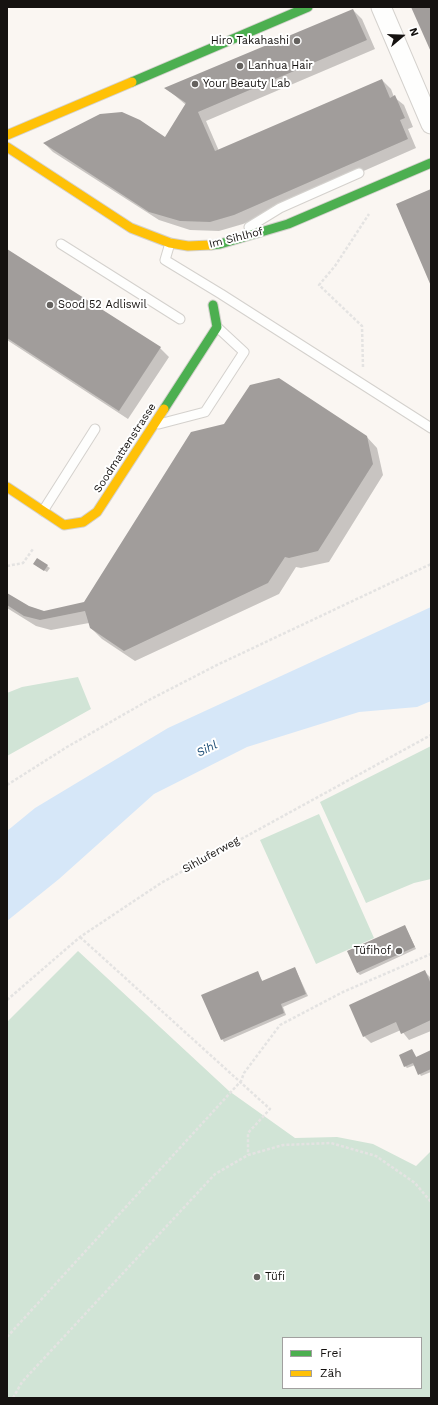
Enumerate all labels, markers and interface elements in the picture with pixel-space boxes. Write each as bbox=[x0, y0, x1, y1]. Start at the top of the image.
north arrow bbox=[382, 16, 422, 56]
text: N bbox=[406, 26, 421, 38]
place label: Hiro Takahashi bbox=[211, 34, 289, 48]
marker: Hiro Takahashi bbox=[292, 36, 302, 46]
place label: Lanhua Hair bbox=[248, 59, 313, 73]
marker: Lanhua Hair bbox=[235, 61, 245, 71]
place label: Your Beauty Lab bbox=[203, 77, 290, 91]
marker: Your Beauty Lab bbox=[190, 79, 200, 89]
street label: Im Sihlhof bbox=[208, 225, 264, 251]
place label: Sood 52 Adliswil bbox=[58, 298, 147, 312]
marker: Sood 52 Adliswil bbox=[45, 300, 55, 310]
street label: Soodmattenstrasse bbox=[91, 401, 159, 495]
water label: Sihl bbox=[194, 738, 220, 760]
street label: Sihluferweg bbox=[180, 834, 242, 876]
place label: Tüfihof bbox=[353, 944, 391, 958]
marker: Tüfihof bbox=[394, 946, 404, 956]
place label: Tüfi bbox=[265, 1270, 285, 1284]
marker: Tüfi bbox=[252, 1272, 262, 1282]
legend bbox=[282, 1337, 422, 1389]
text: Frei bbox=[320, 1346, 342, 1360]
text: Zäh bbox=[320, 1366, 342, 1380]

